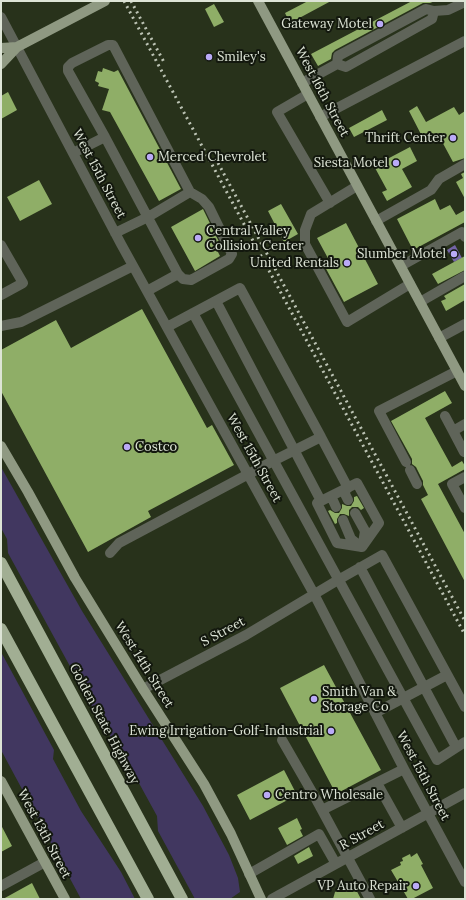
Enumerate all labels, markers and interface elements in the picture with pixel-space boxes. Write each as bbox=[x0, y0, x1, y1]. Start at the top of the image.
place label: Gateway Motel bbox=[281, 16, 372, 32]
marker: Gateway Motel bbox=[375, 19, 385, 29]
street label: West 16th Street bbox=[292, 45, 352, 139]
place label: Smiley's bbox=[217, 49, 266, 65]
marker: Smiley's bbox=[204, 52, 214, 62]
street label: West 15th Street bbox=[69, 127, 129, 221]
place label: Thrift Center bbox=[365, 130, 445, 146]
marker: Thrift Center bbox=[448, 133, 458, 143]
place label: Merced Chevrolet bbox=[158, 149, 267, 165]
marker: Merced Chevrolet bbox=[145, 152, 155, 162]
place label: Siesta Motel bbox=[314, 155, 388, 171]
marker: Siesta Motel bbox=[391, 158, 401, 168]
place label: Central Valley Collision Center bbox=[206, 223, 304, 254]
marker: Central Valley Collision Center bbox=[193, 233, 203, 243]
place label: Slumber Motel bbox=[357, 246, 446, 262]
marker: Slumber Motel bbox=[449, 249, 459, 259]
place label: United Rentals bbox=[250, 255, 339, 271]
marker: United Rentals bbox=[342, 258, 352, 268]
street label: West 15th Street bbox=[223, 411, 285, 505]
place label: Costco bbox=[135, 439, 177, 455]
marker: Costco bbox=[122, 442, 132, 452]
street label: S Street bbox=[198, 614, 248, 650]
street label: West 14th Street bbox=[111, 619, 177, 711]
street label: Golden State Highway bbox=[66, 661, 142, 787]
place label: Smith Van & Storage Co bbox=[322, 684, 396, 715]
marker: Smith Van & Storage Co bbox=[309, 694, 319, 704]
place label: Ewing Irrigation-Golf-Industrial bbox=[129, 723, 323, 739]
marker: Ewing Irrigation-Golf-Industrial bbox=[326, 726, 336, 736]
street label: West 15th Street bbox=[393, 729, 453, 823]
street label: West 13th Street bbox=[14, 787, 74, 881]
place label: Centro Wholesale bbox=[275, 787, 383, 803]
marker: Centro Wholesale bbox=[262, 790, 272, 800]
street label: R Street bbox=[337, 816, 387, 854]
place label: VP Auto Repair bbox=[317, 878, 408, 894]
marker: VP Auto Repair bbox=[411, 881, 421, 891]

